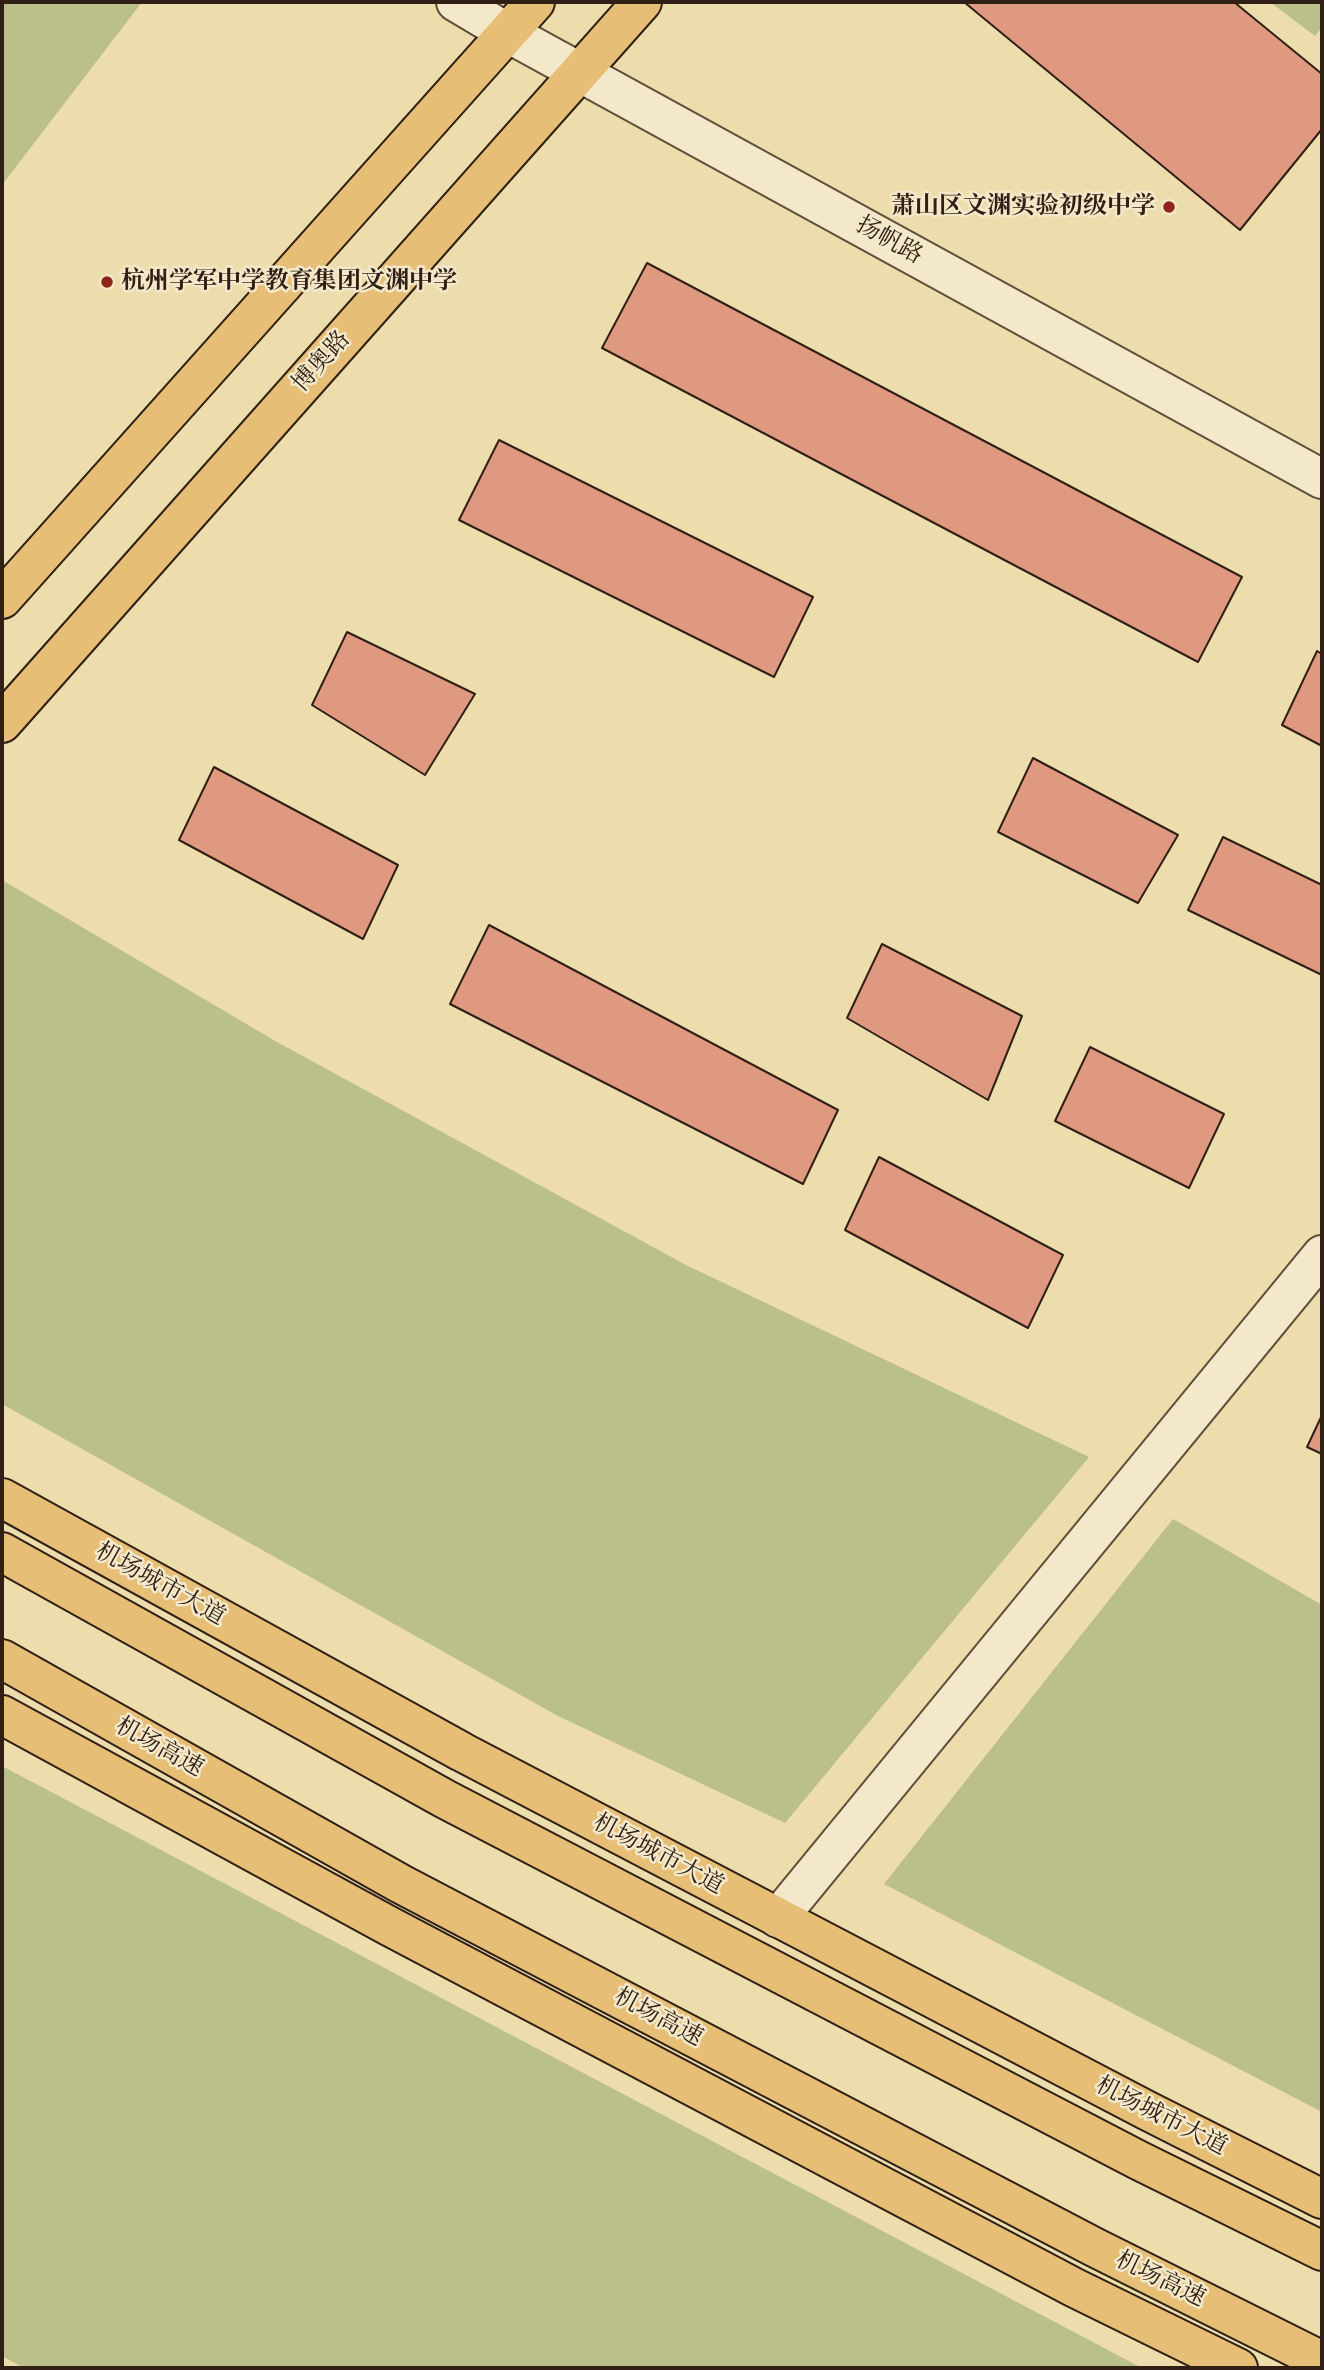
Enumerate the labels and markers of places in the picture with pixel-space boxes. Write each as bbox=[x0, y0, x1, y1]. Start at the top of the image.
place label: 萧山区文渊实验初级中学 bbox=[891, 193, 1155, 221]
marker: 萧山区文渊实验初级中学 bbox=[1161, 199, 1177, 215]
place label: 杭州学军中学教育集团文渊中学 bbox=[121, 268, 457, 296]
marker: 杭州学军中学教育集团文渊中学 bbox=[99, 274, 115, 290]

